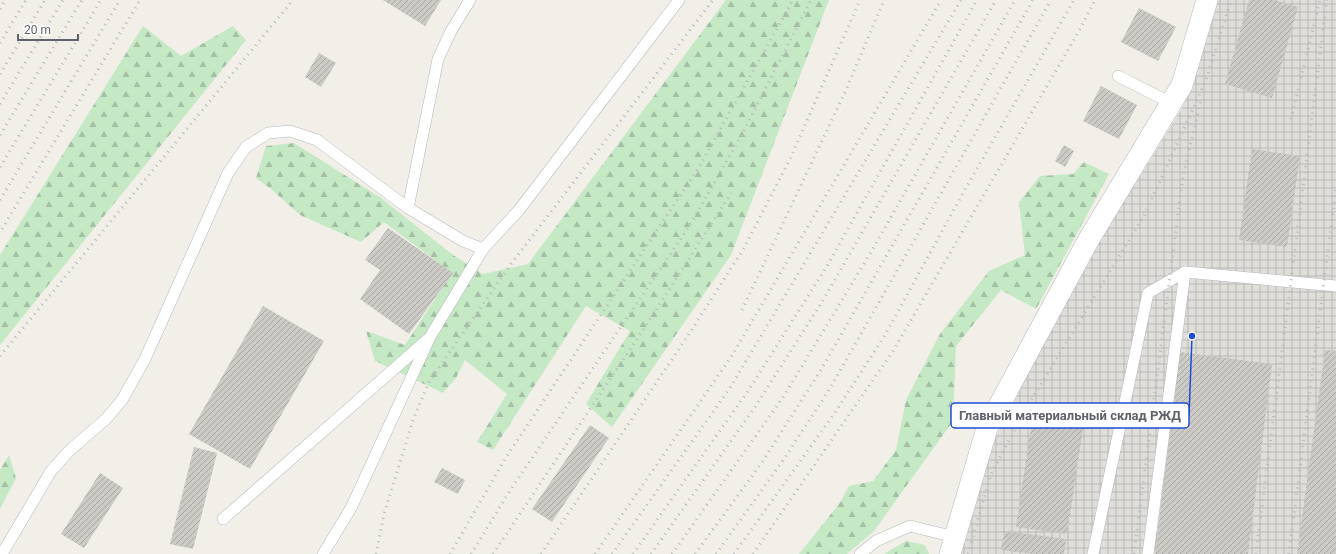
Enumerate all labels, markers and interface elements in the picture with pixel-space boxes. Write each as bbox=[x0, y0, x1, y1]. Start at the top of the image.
scale bar bbox=[18, 16, 78, 42]
text: 20 m bbox=[24, 23, 51, 37]
callout: Главный материальный склад РЖД bbox=[951, 403, 1189, 428]
text: Главный материальный склад РЖД bbox=[959, 408, 1181, 423]

